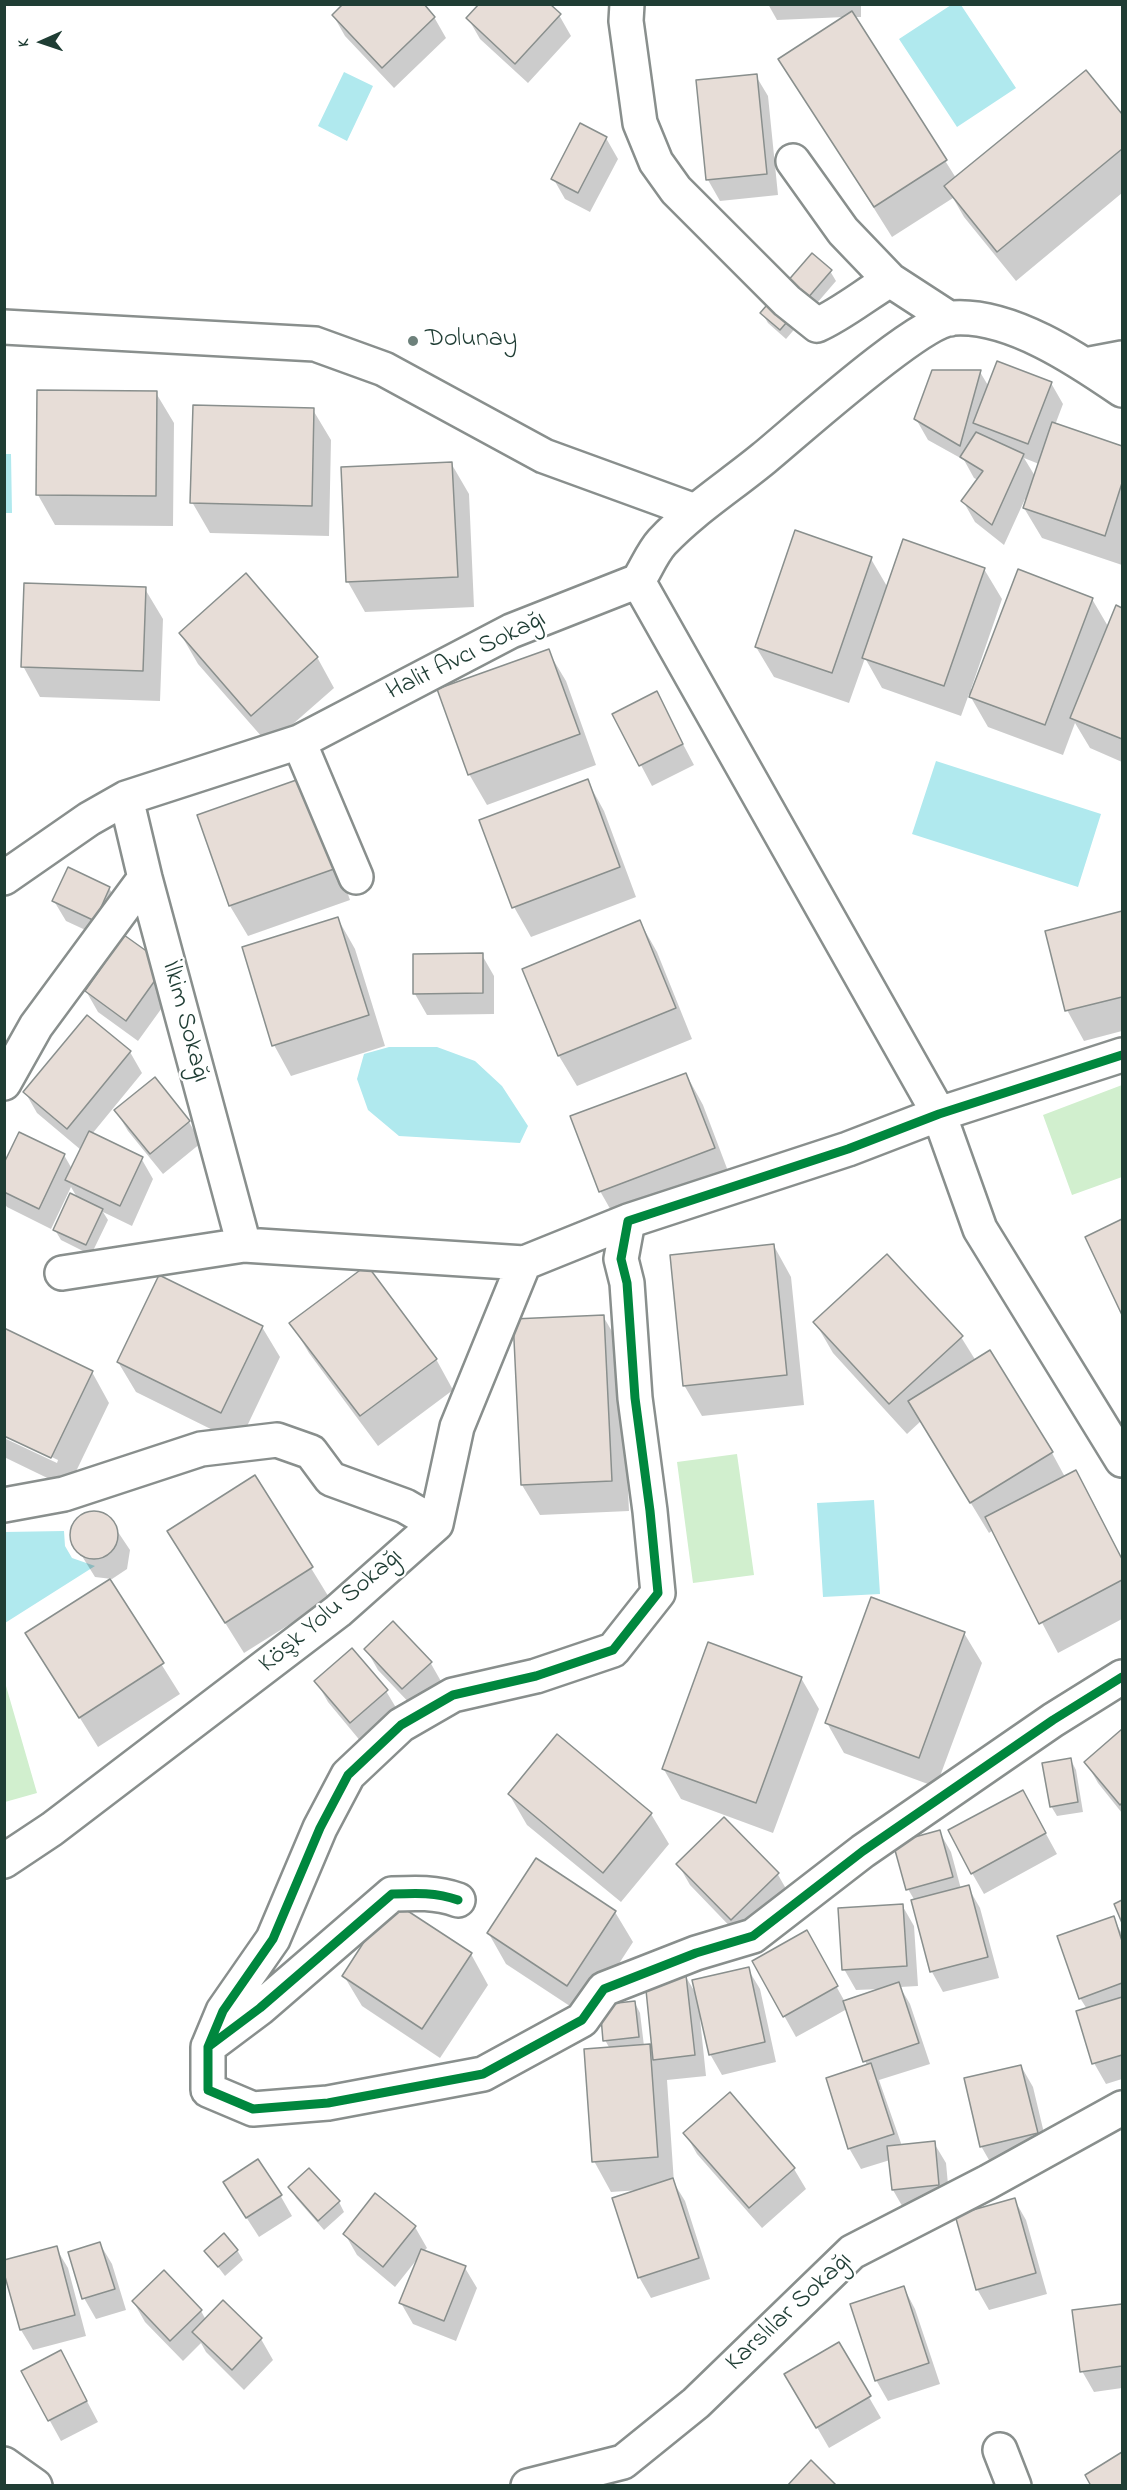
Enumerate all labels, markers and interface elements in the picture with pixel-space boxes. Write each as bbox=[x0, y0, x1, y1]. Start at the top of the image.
north arrow bbox=[12, 12, 72, 72]
text: K bbox=[12, 38, 36, 47]
place label: Dolunay bbox=[425, 325, 517, 357]
marker: Dolunay bbox=[406, 334, 420, 348]
street label: Halit Avcı Sokağı bbox=[382, 605, 552, 709]
street label: İlkim Sokağı bbox=[153, 958, 215, 1086]
street label: Köşk Yolu Sokağı bbox=[254, 1543, 410, 1681]
street label: Karslılar Sokağı bbox=[720, 2247, 860, 2379]

